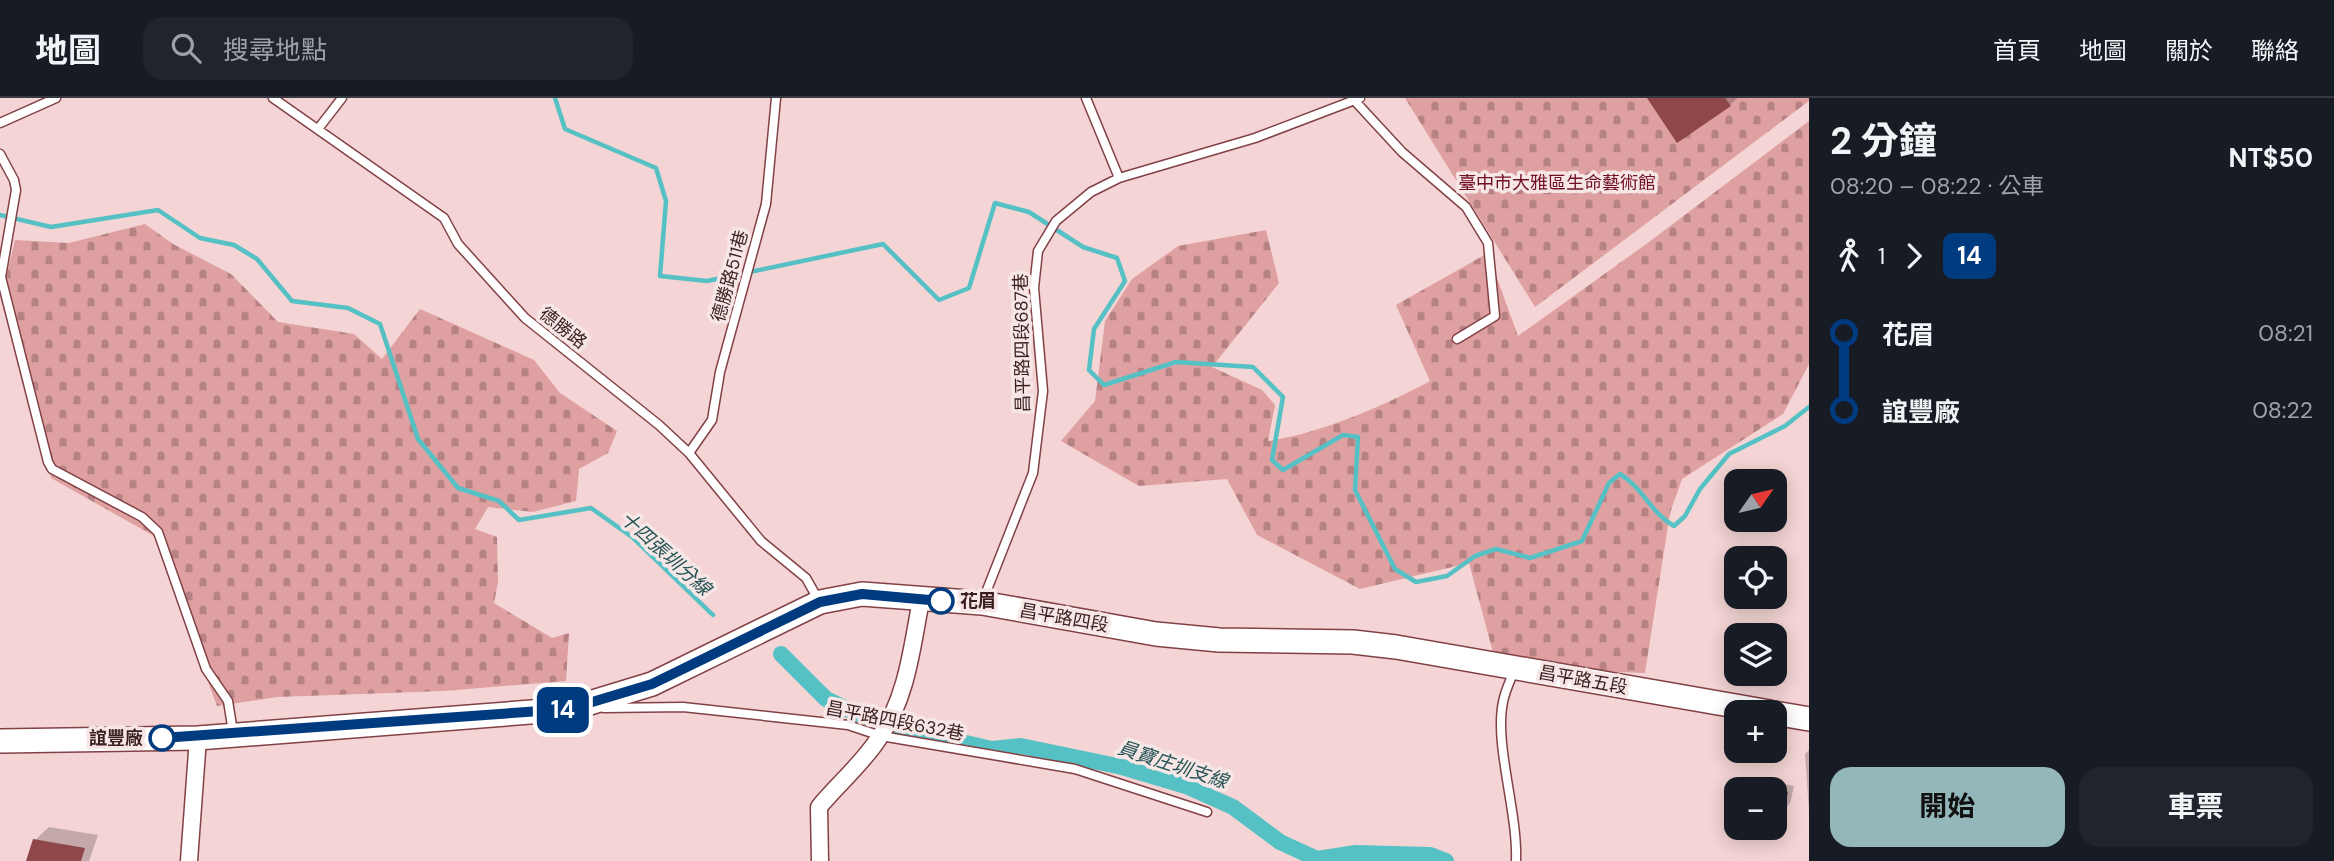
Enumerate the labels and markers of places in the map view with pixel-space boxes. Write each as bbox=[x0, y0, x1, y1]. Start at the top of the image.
marker: 花眉 bbox=[928, 588, 954, 614]
place label: 花眉 bbox=[960, 589, 996, 613]
marker: 誼豐廠 bbox=[149, 725, 175, 751]
place label: 誼豐廠 bbox=[89, 726, 143, 750]

